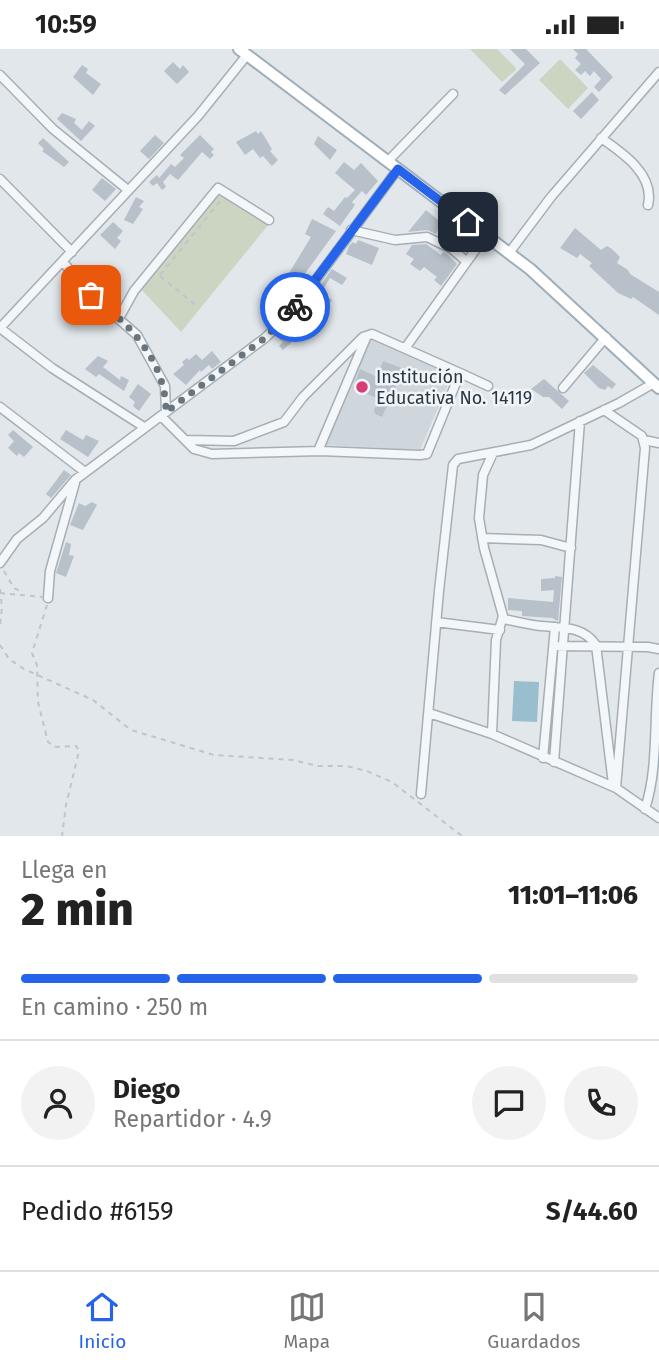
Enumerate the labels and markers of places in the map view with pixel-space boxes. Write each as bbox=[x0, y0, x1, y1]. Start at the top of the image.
pin bbox=[438, 192, 498, 252]
pin bbox=[61, 265, 121, 325]
place label: Institución Educativa No. 14119 bbox=[376, 366, 532, 409]
marker: Institución Educativa No. 14119 bbox=[354, 379, 370, 395]

